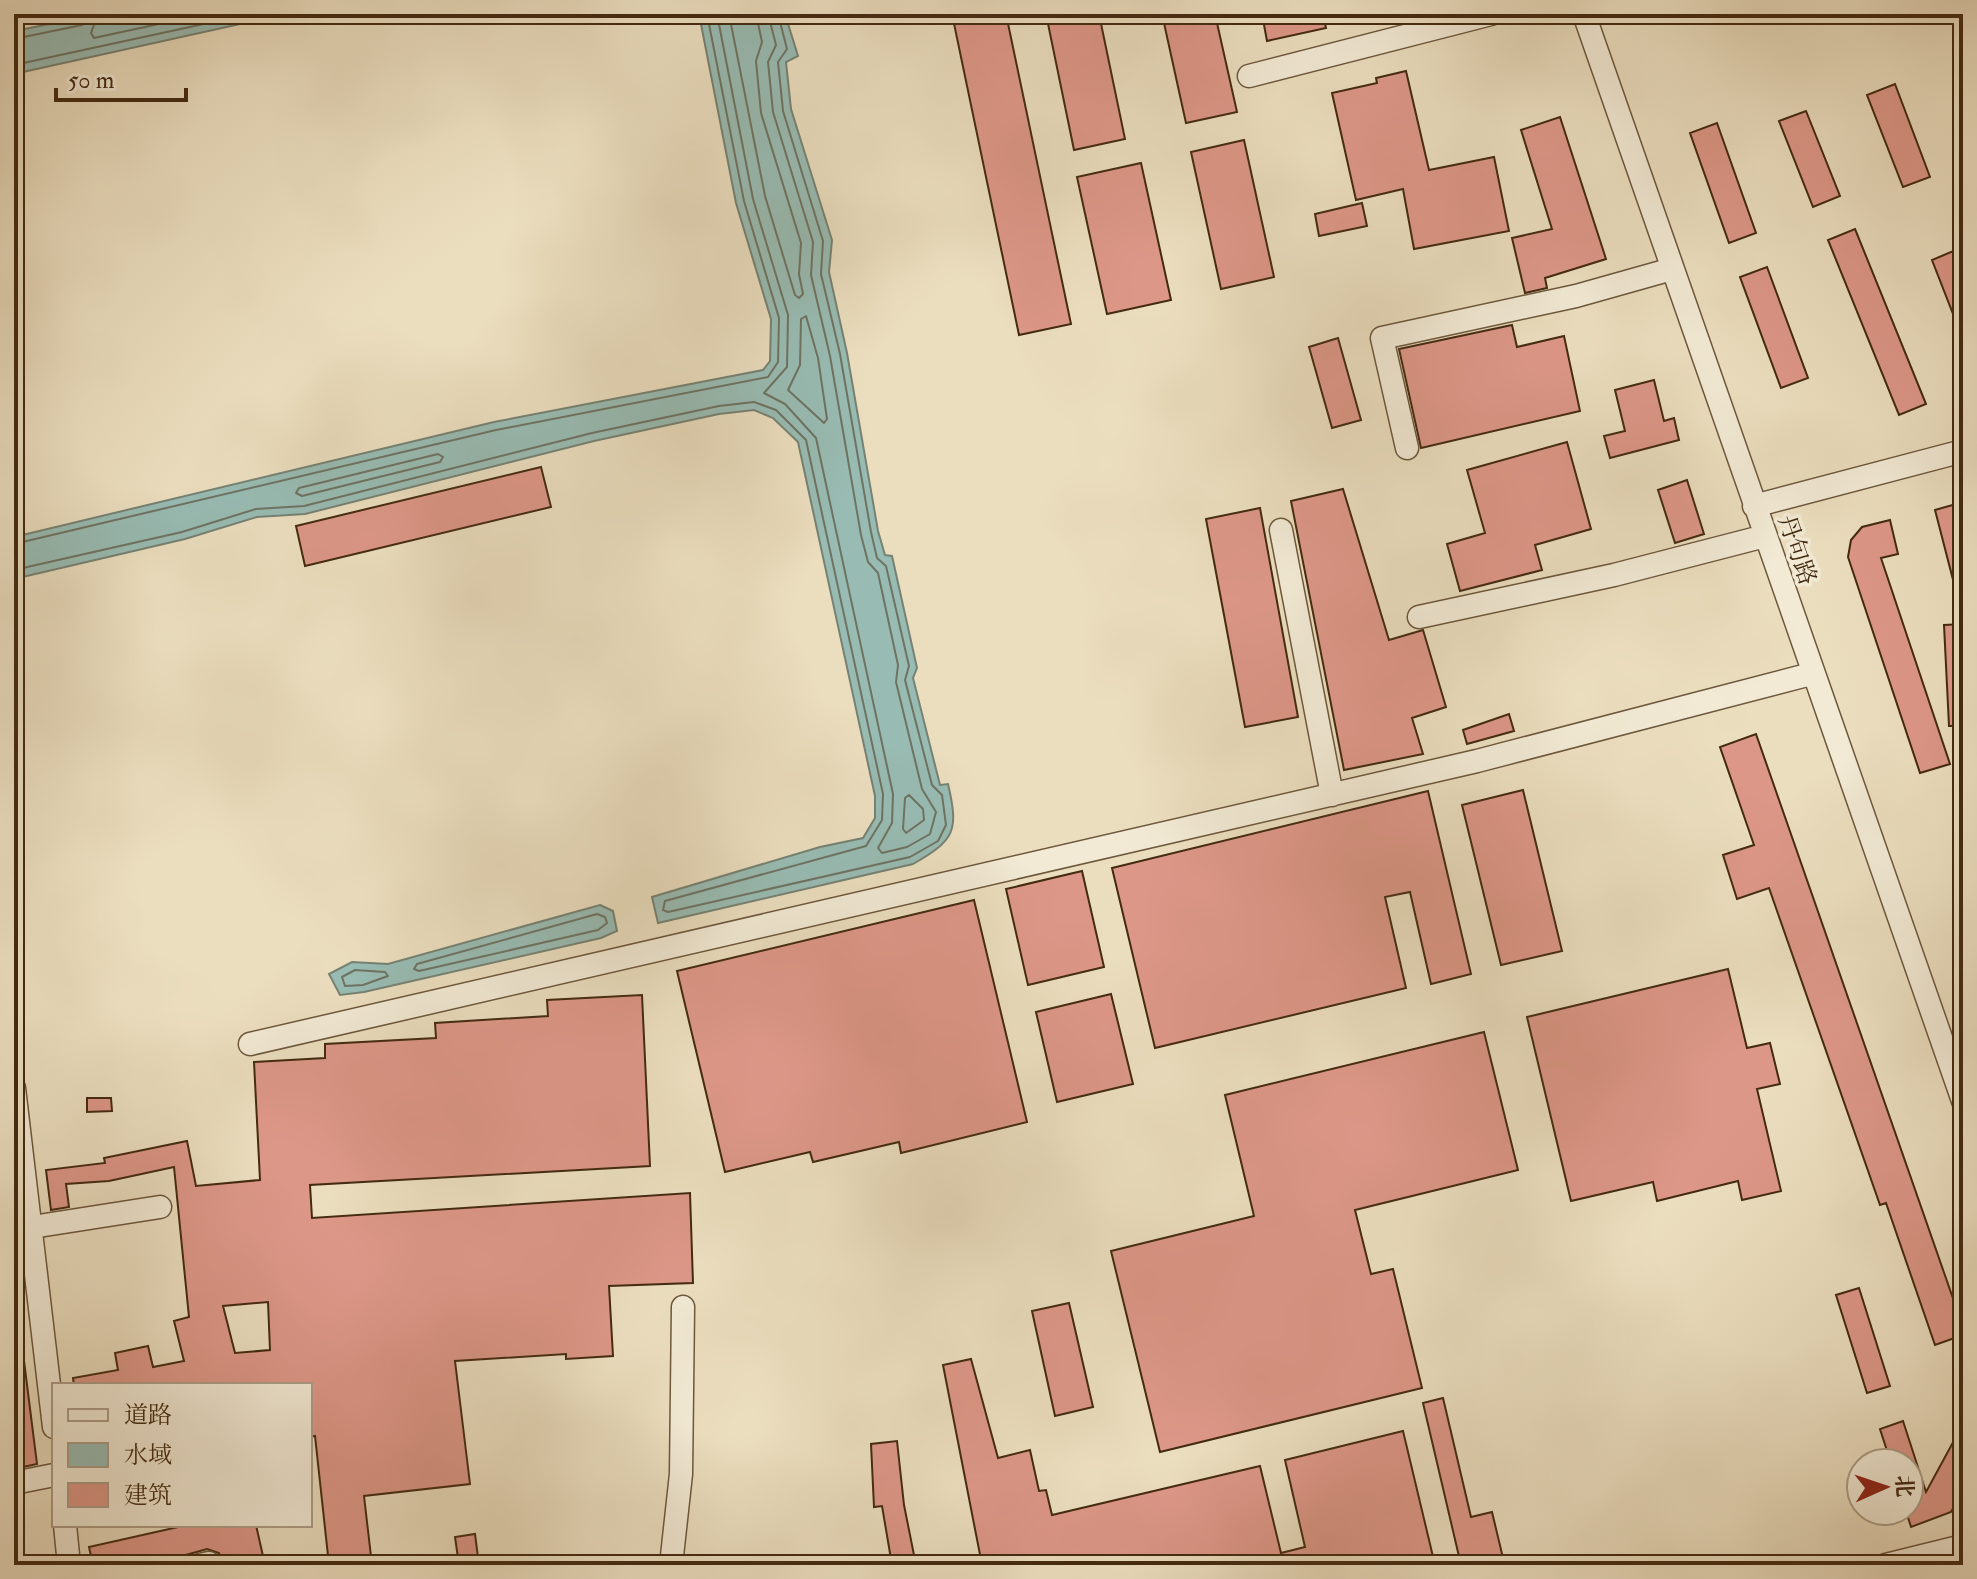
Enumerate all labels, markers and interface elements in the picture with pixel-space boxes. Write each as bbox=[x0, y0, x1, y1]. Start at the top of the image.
scale bar bbox=[56, 52, 186, 102]
text: 50 m bbox=[68, 65, 115, 96]
street label: 丹句路 bbox=[1771, 511, 1823, 589]
legend bbox=[52, 1383, 312, 1527]
text: 道路 bbox=[124, 1400, 172, 1431]
text: 水域 bbox=[124, 1440, 172, 1471]
north arrow bbox=[1845, 1447, 1925, 1527]
text: 北 bbox=[1889, 1474, 1919, 1498]
text: 建筑 bbox=[124, 1480, 172, 1511]

